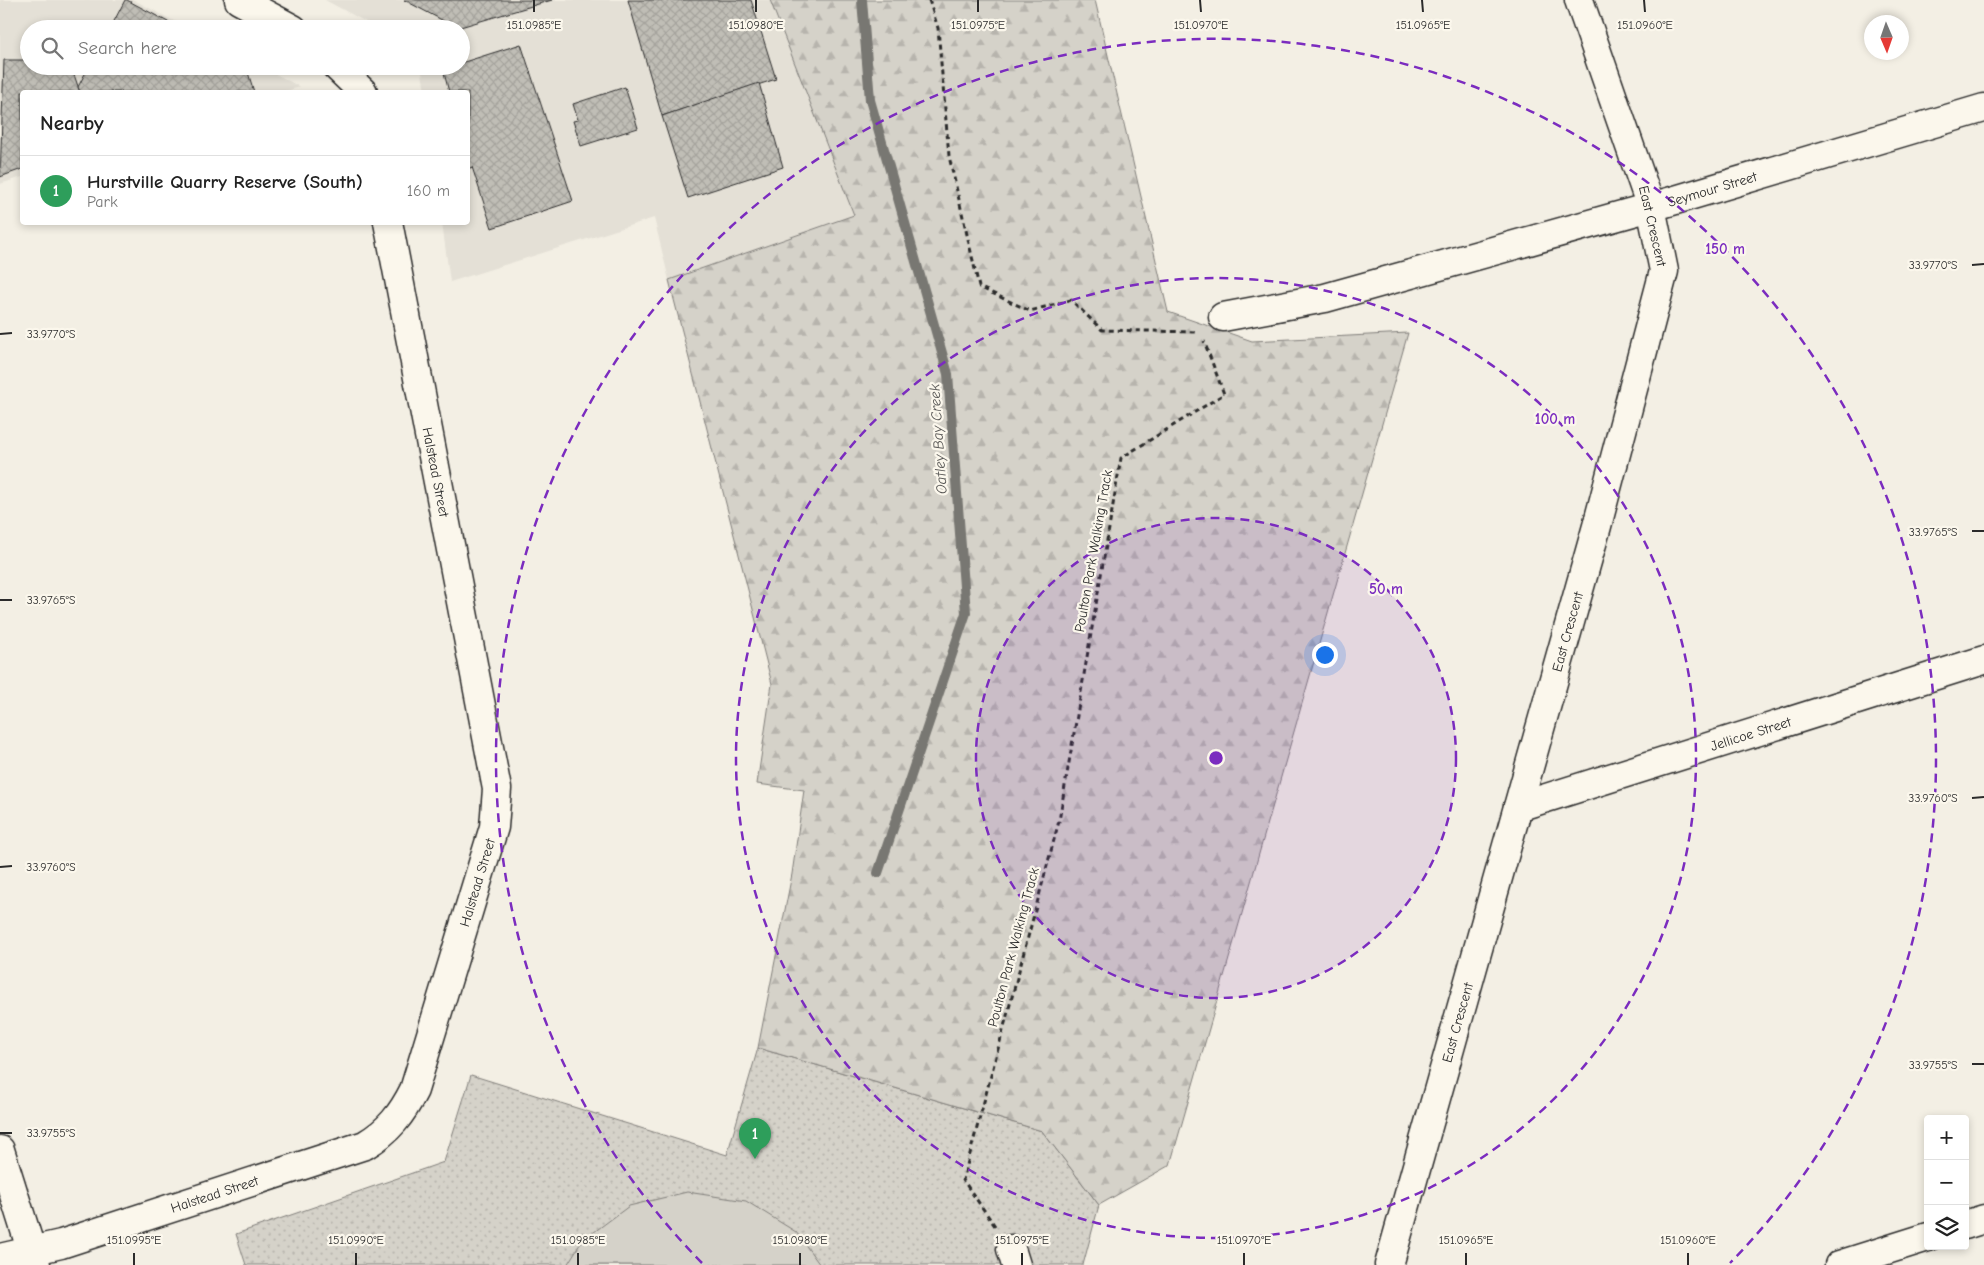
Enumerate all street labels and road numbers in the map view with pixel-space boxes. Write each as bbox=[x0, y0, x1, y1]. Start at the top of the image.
street label: Seymour Street bbox=[1666, 168, 1760, 211]
street label: East Crescent bbox=[1635, 184, 1670, 269]
street label: Halstead Street bbox=[418, 426, 453, 519]
street label: Poulton Park Walking Track bbox=[1071, 468, 1116, 634]
street label: East Crescent bbox=[1548, 589, 1587, 674]
street label: Jellicoe Street bbox=[1708, 713, 1794, 755]
street label: Halstead Street bbox=[456, 836, 499, 929]
street label: Poulton Park Walking Track bbox=[984, 865, 1043, 1029]
street label: East Crescent bbox=[1438, 980, 1477, 1065]
street label: Halstead Street bbox=[169, 1172, 262, 1217]

